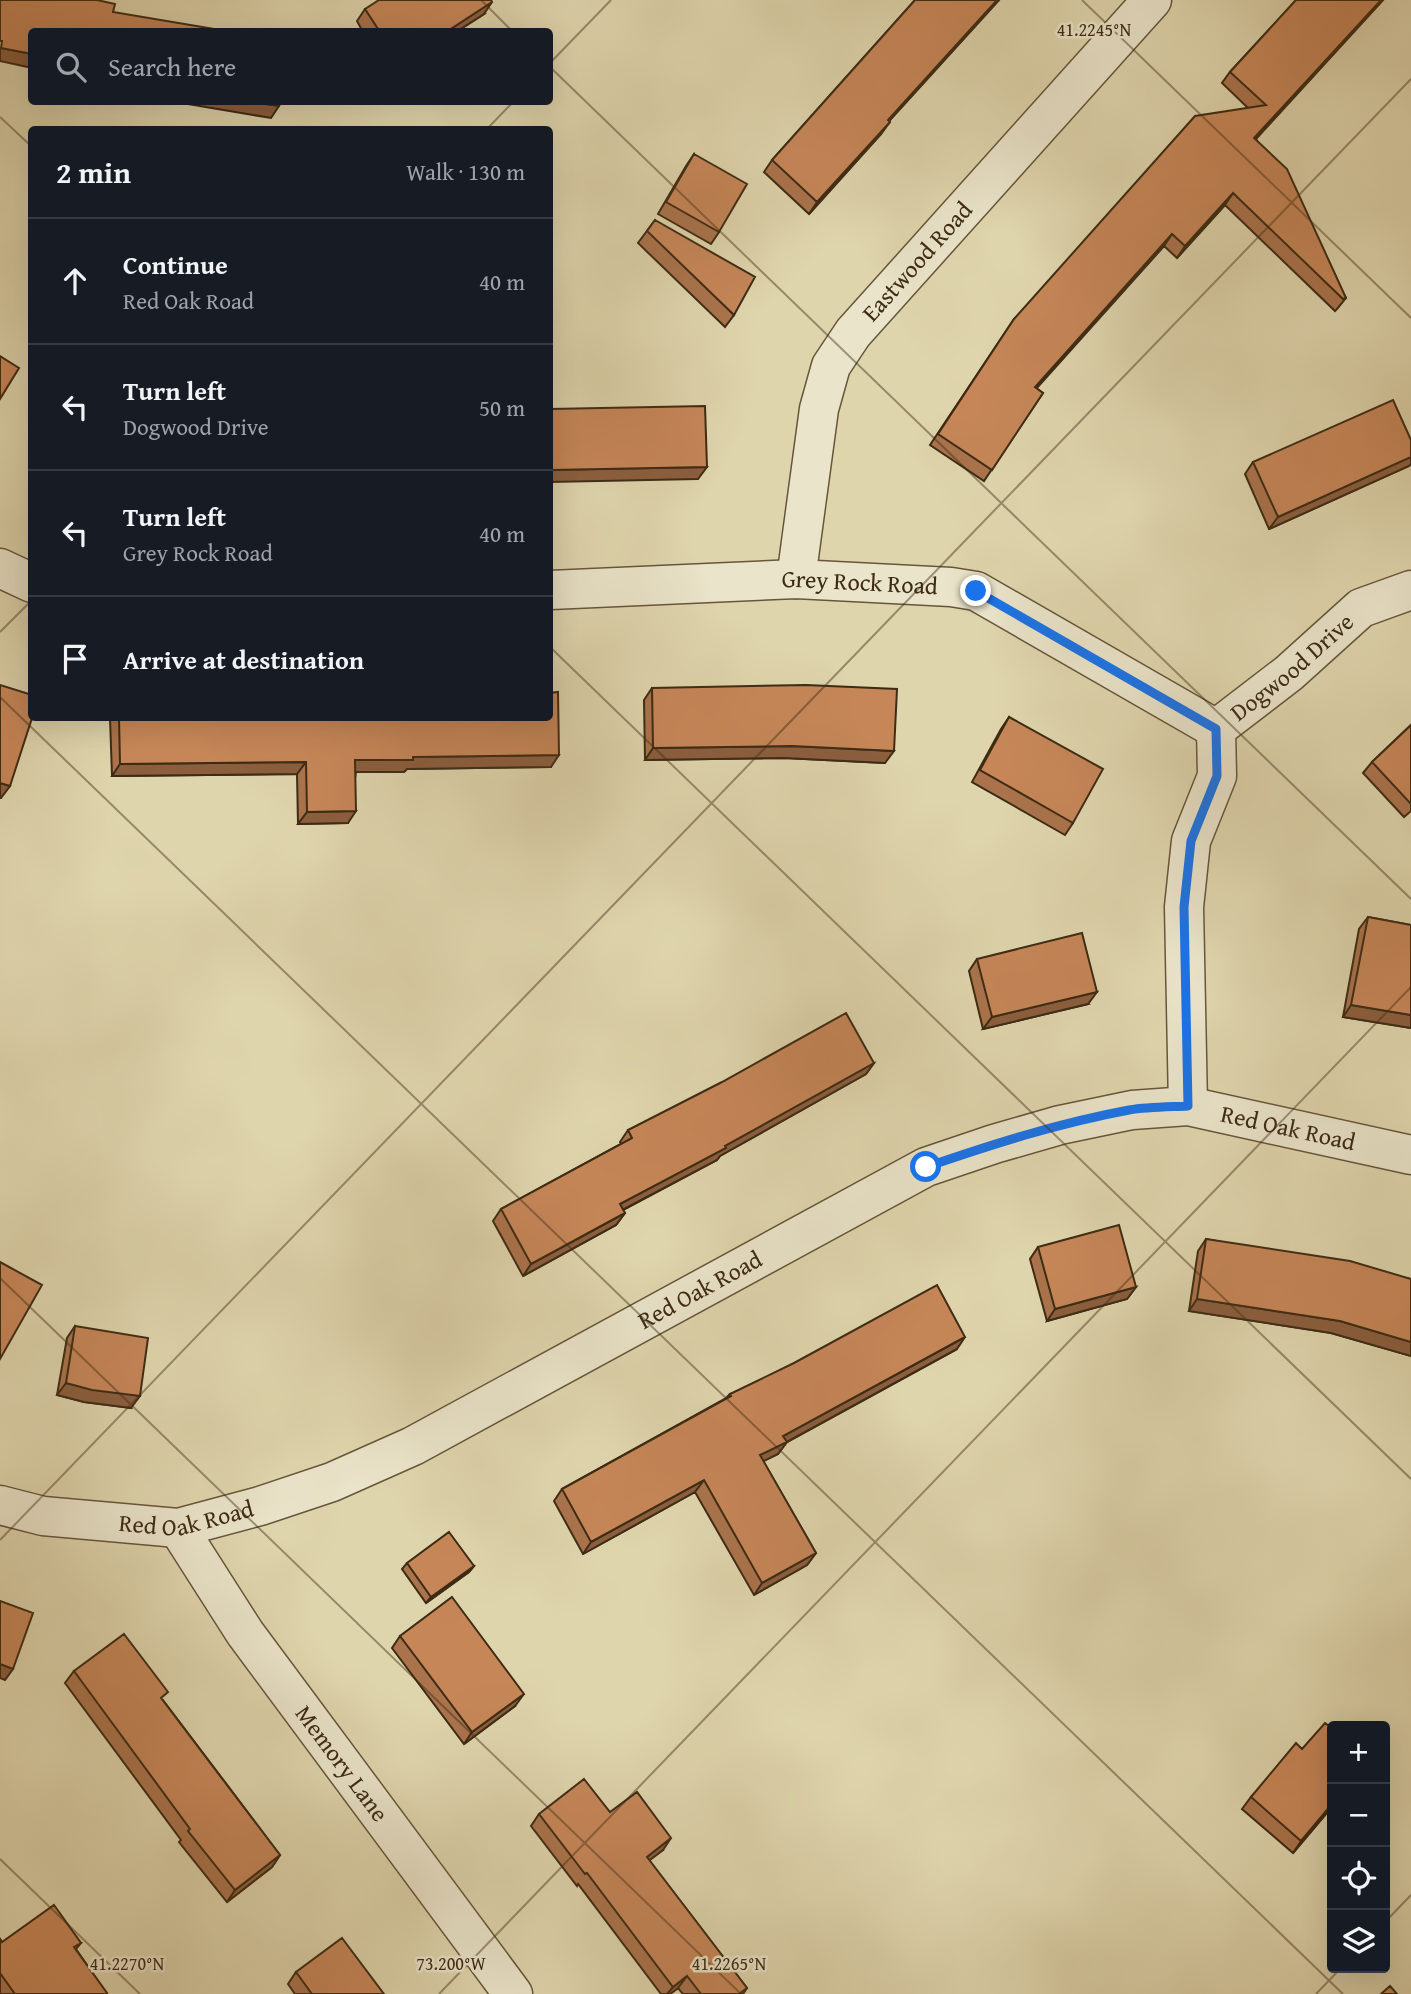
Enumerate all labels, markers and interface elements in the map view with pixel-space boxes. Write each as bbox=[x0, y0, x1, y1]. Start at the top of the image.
text: 41.2245°N bbox=[1057, 16, 1132, 43]
search box bbox=[28, 28, 553, 105]
text: Search here bbox=[108, 47, 236, 86]
icon: search bbox=[52, 48, 90, 86]
text: 2 min bbox=[56, 150, 131, 194]
text: Walk · 130 m bbox=[406, 155, 525, 188]
street label: Eastwood Road bbox=[853, 193, 980, 329]
text: Continue bbox=[123, 245, 228, 284]
icon: ahead bbox=[56, 262, 94, 300]
text: 40 m bbox=[479, 265, 525, 298]
text: Red Oak Road bbox=[123, 284, 254, 317]
text: Turn left bbox=[123, 371, 226, 410]
icon: left bbox=[56, 388, 94, 426]
text: 50 m bbox=[479, 391, 525, 424]
text: Dogwood Drive bbox=[123, 410, 269, 443]
text: Turn left bbox=[123, 497, 226, 536]
icon: left bbox=[56, 514, 94, 552]
text: 40 m bbox=[479, 517, 525, 550]
text: Grey Rock Road bbox=[123, 536, 273, 569]
street label: Grey Rock Road bbox=[781, 561, 939, 603]
route end bbox=[960, 575, 991, 606]
street label: Dogwood Drive bbox=[1223, 605, 1361, 729]
icon: arrive bbox=[56, 640, 94, 678]
text: Arrive at destination bbox=[123, 640, 364, 679]
street label: Red Oak Road bbox=[1218, 1096, 1359, 1159]
route start bbox=[910, 1151, 941, 1182]
street label: Red Oak Road bbox=[631, 1241, 768, 1338]
street label: Red Oak Road bbox=[117, 1490, 257, 1545]
street label: Memory Lane bbox=[287, 1697, 397, 1829]
map controls bbox=[1327, 1721, 1390, 1973]
button: + bbox=[1327, 1721, 1390, 1784]
button: − bbox=[1327, 1784, 1390, 1847]
button: locate bbox=[1327, 1847, 1390, 1910]
button: layers bbox=[1327, 1910, 1390, 1973]
text: 41.2270°N bbox=[90, 1950, 165, 1977]
text: 73.200°W bbox=[416, 1950, 486, 1977]
text: 41.2265°N bbox=[692, 1950, 767, 1977]

